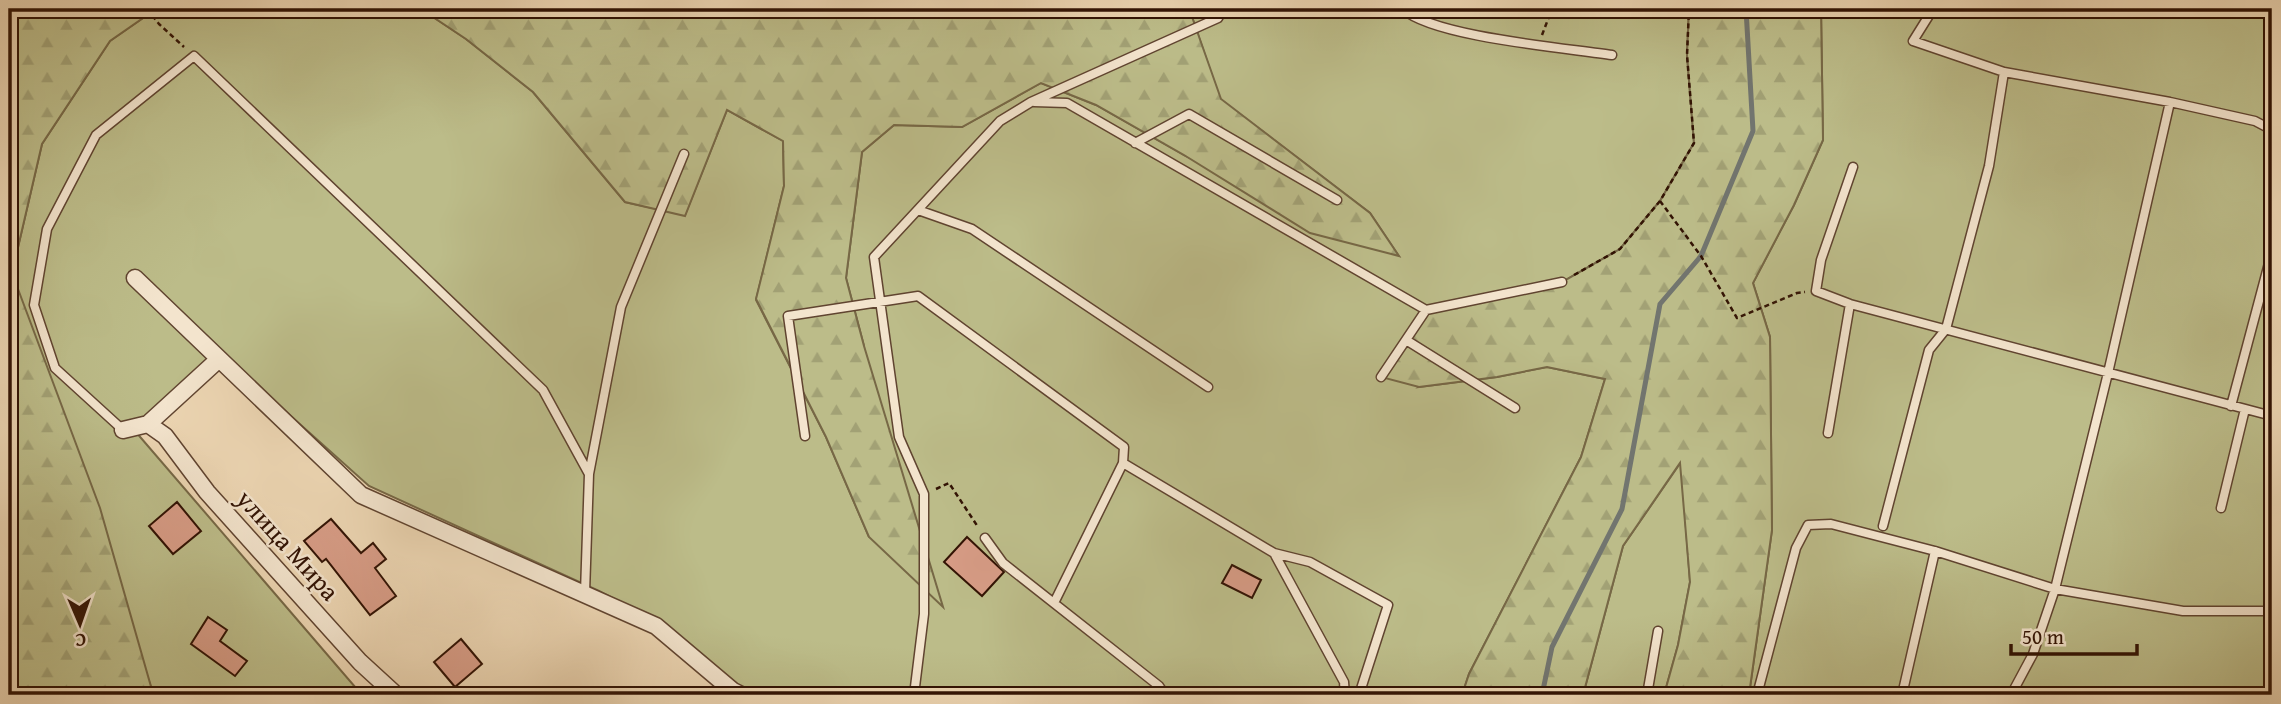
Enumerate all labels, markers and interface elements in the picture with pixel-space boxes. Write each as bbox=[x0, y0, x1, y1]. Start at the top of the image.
street label: улица Мира bbox=[227, 480, 350, 610]
north arrow bbox=[46, 588, 116, 658]
scale bar bbox=[2011, 613, 2138, 657]
text: 50 m bbox=[2022, 621, 2064, 652]
text: С bbox=[74, 627, 86, 655]

